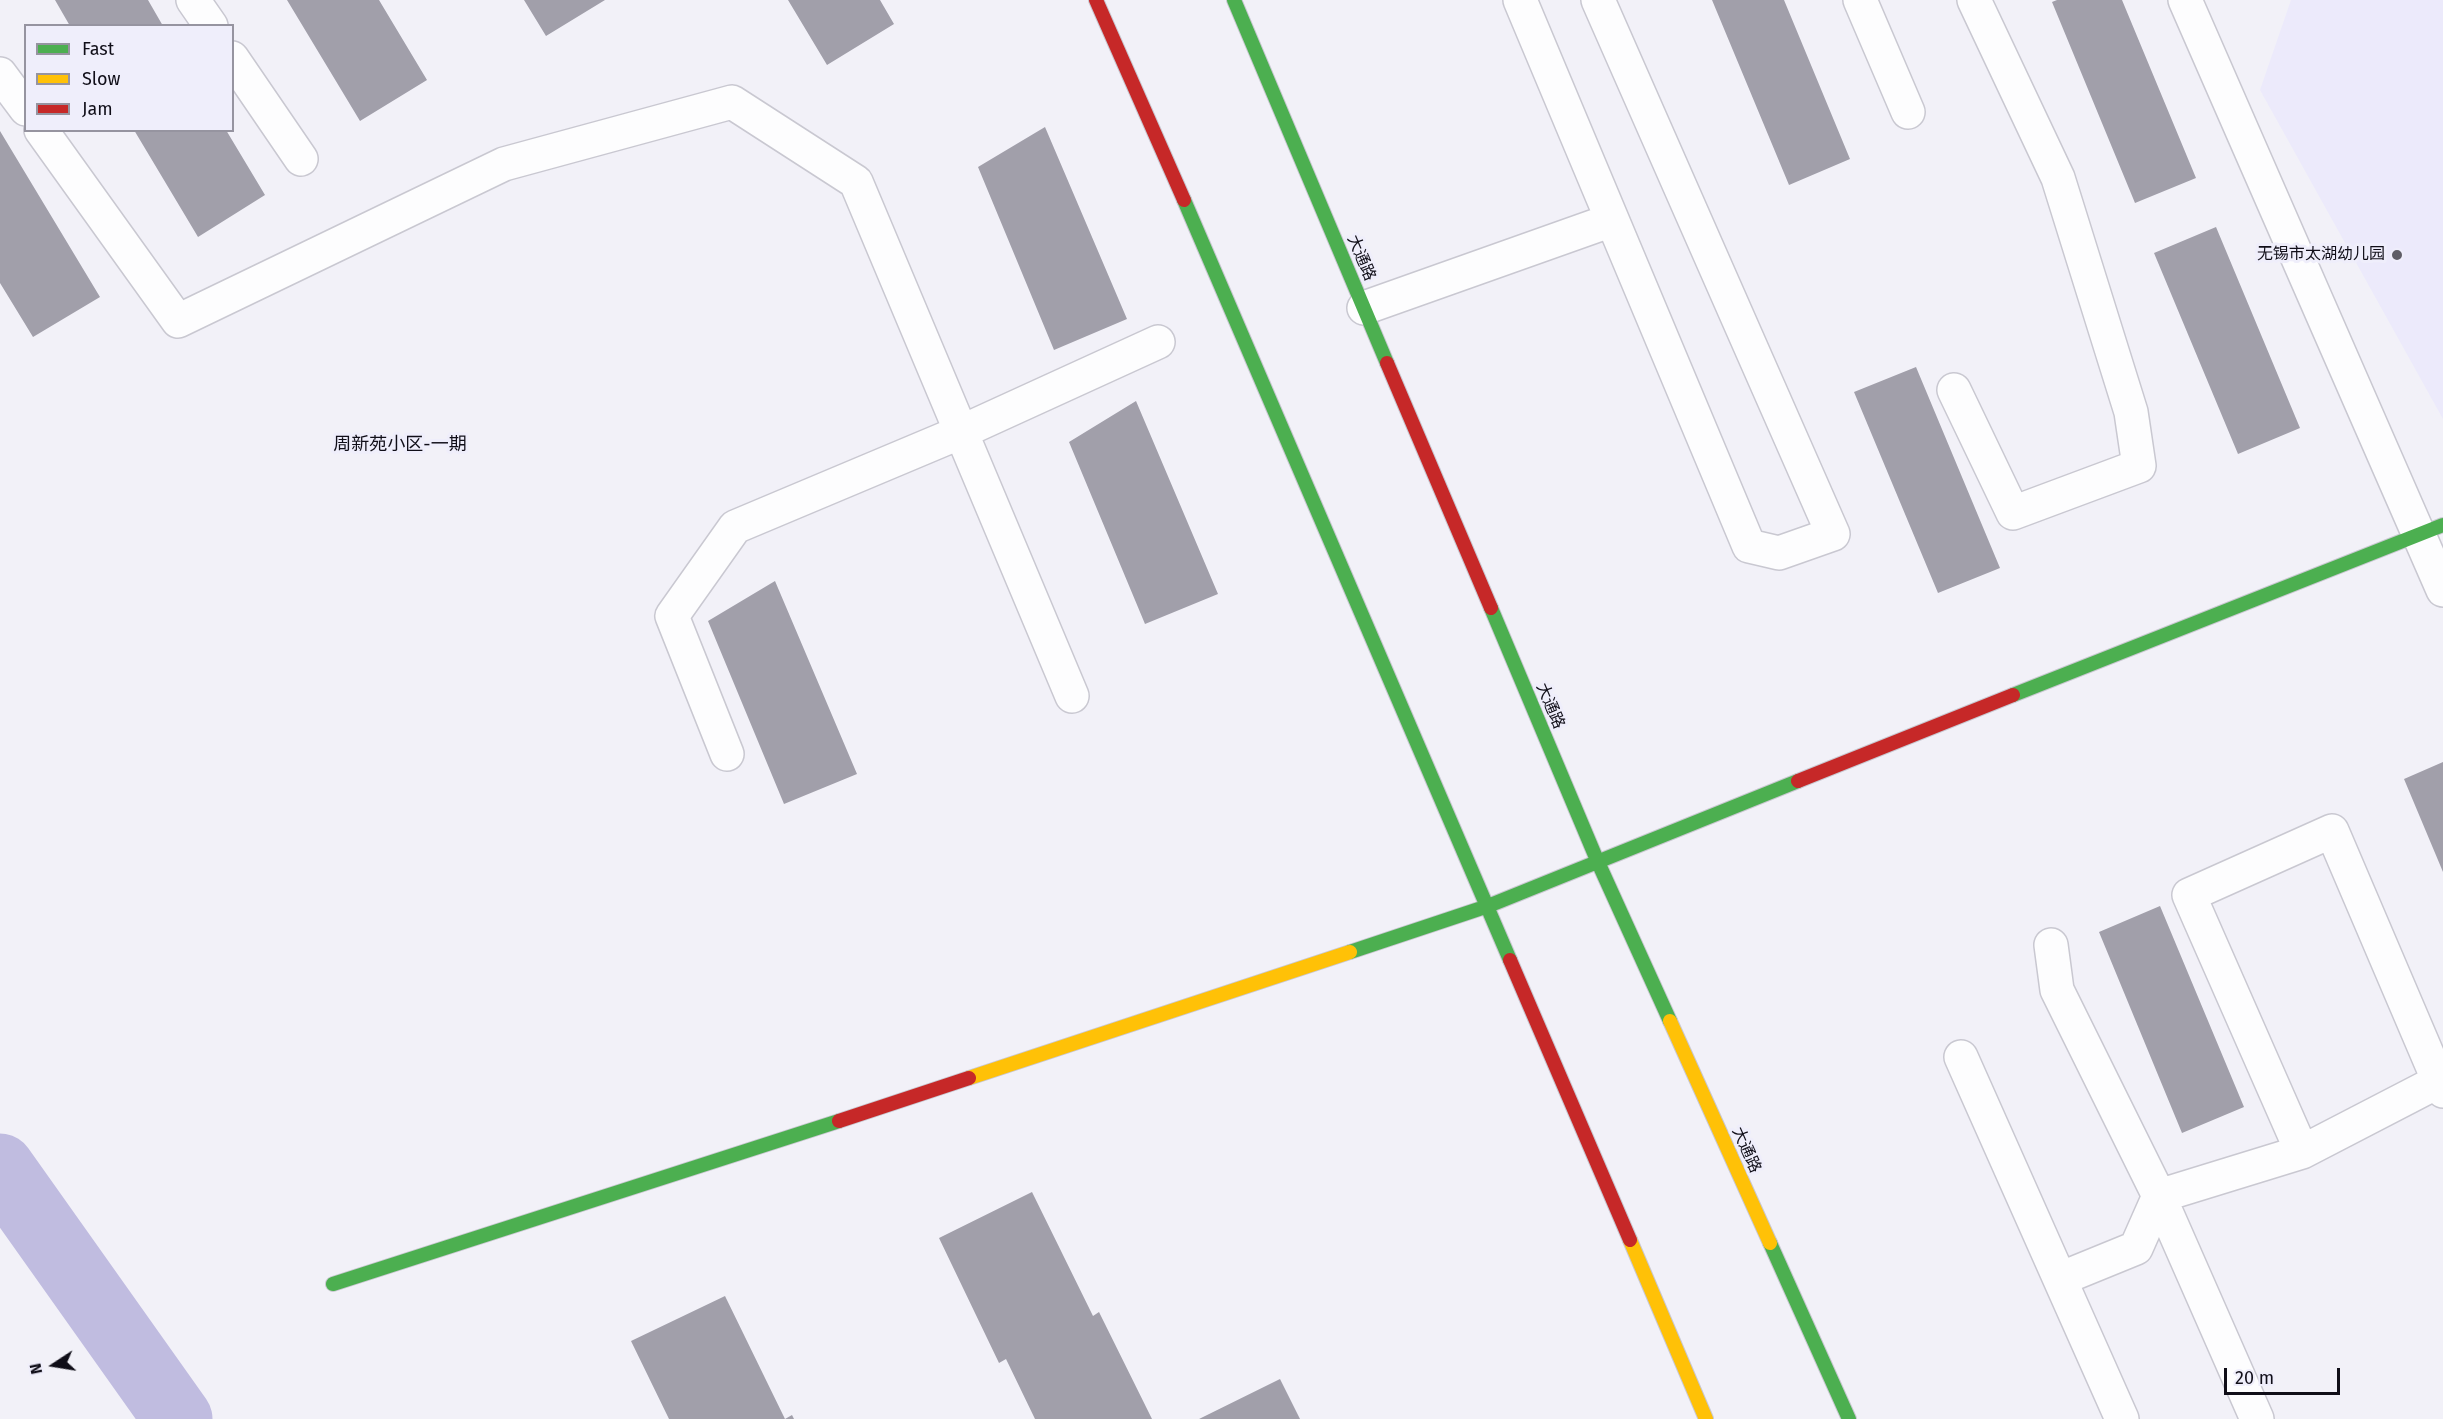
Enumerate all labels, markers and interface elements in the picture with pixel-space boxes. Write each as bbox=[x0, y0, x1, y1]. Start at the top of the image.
legend bbox=[24, 24, 234, 132]
text: Fast bbox=[82, 38, 114, 60]
text: Slow bbox=[82, 68, 120, 90]
text: Jam bbox=[82, 98, 113, 120]
street label: 大通路 bbox=[1343, 232, 1379, 284]
place label: 无锡市太湖幼儿园 bbox=[2257, 245, 2385, 265]
marker: 无锡市太湖幼儿园 bbox=[2390, 248, 2404, 262]
district label: 周新苑小区-一期 bbox=[333, 434, 467, 456]
street label: 大通路 bbox=[1532, 680, 1568, 732]
street label: 大通路 bbox=[1727, 1124, 1765, 1176]
north arrow bbox=[24, 1335, 84, 1395]
scale bar bbox=[2227, 1356, 2342, 1394]
text: N bbox=[26, 1362, 46, 1376]
text: 20 m bbox=[2235, 1367, 2274, 1389]

